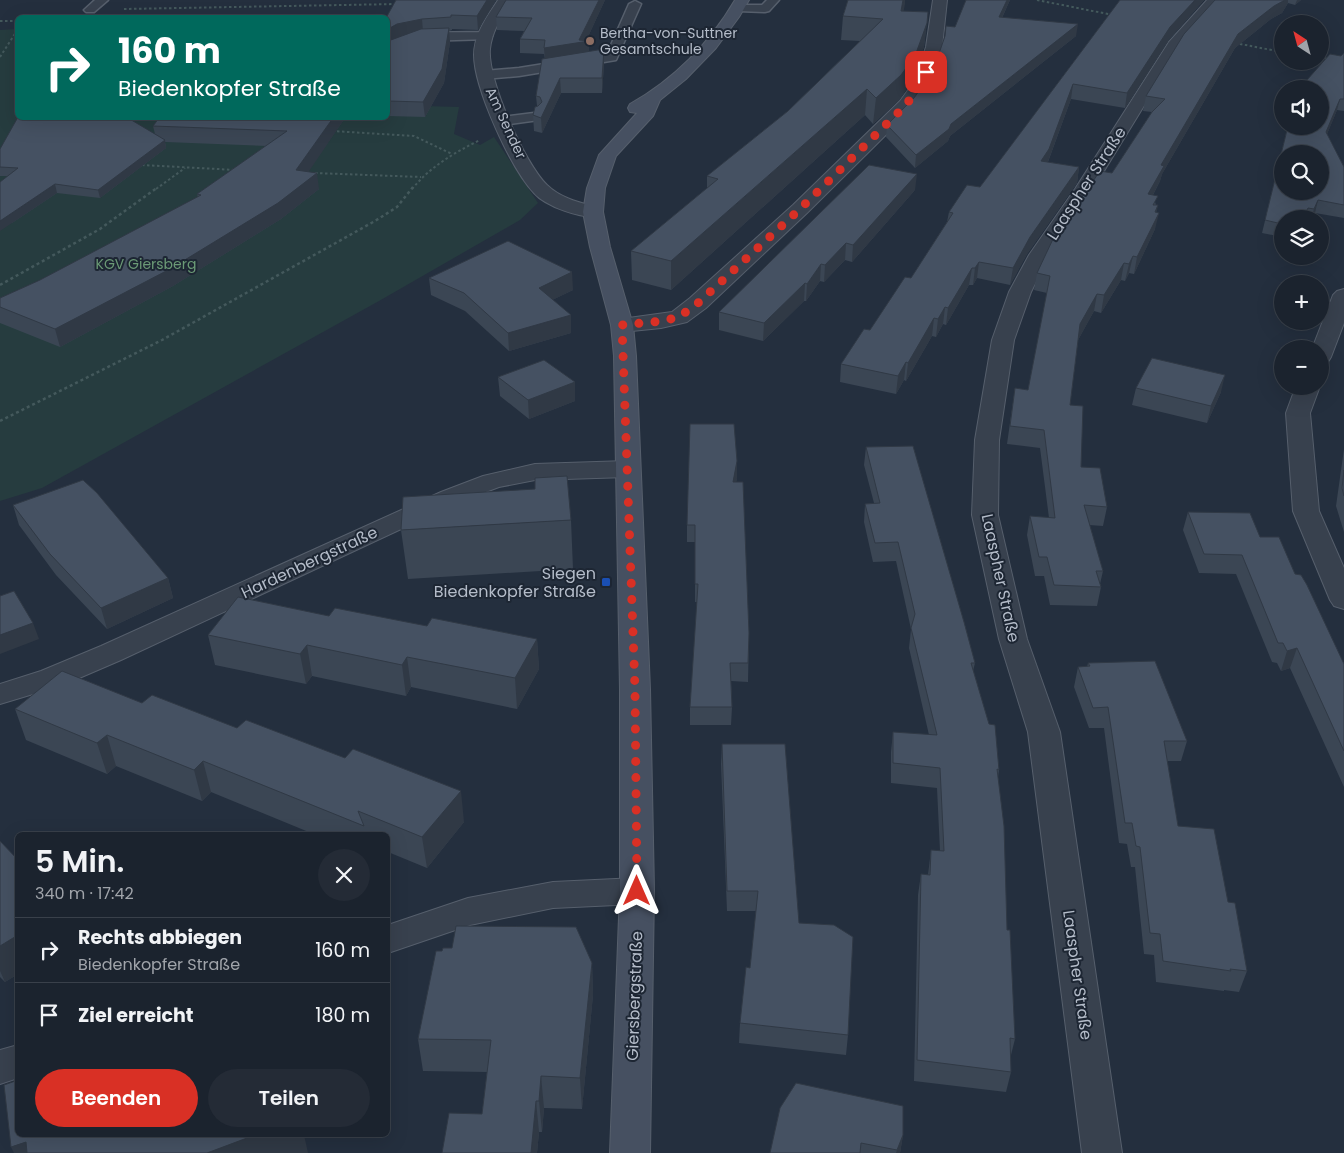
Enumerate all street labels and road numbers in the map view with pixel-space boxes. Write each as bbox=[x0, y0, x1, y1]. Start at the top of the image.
street label: Am Sender bbox=[481, 84, 531, 162]
street label: Laaspher Straße bbox=[1041, 122, 1132, 244]
street label: Laaspher Straße bbox=[976, 512, 1025, 645]
street label: Hardenbergstraße bbox=[237, 521, 381, 604]
street label: Laaspher Straße bbox=[1057, 909, 1098, 1042]
street label: Giersbergstraße bbox=[621, 931, 648, 1061]

